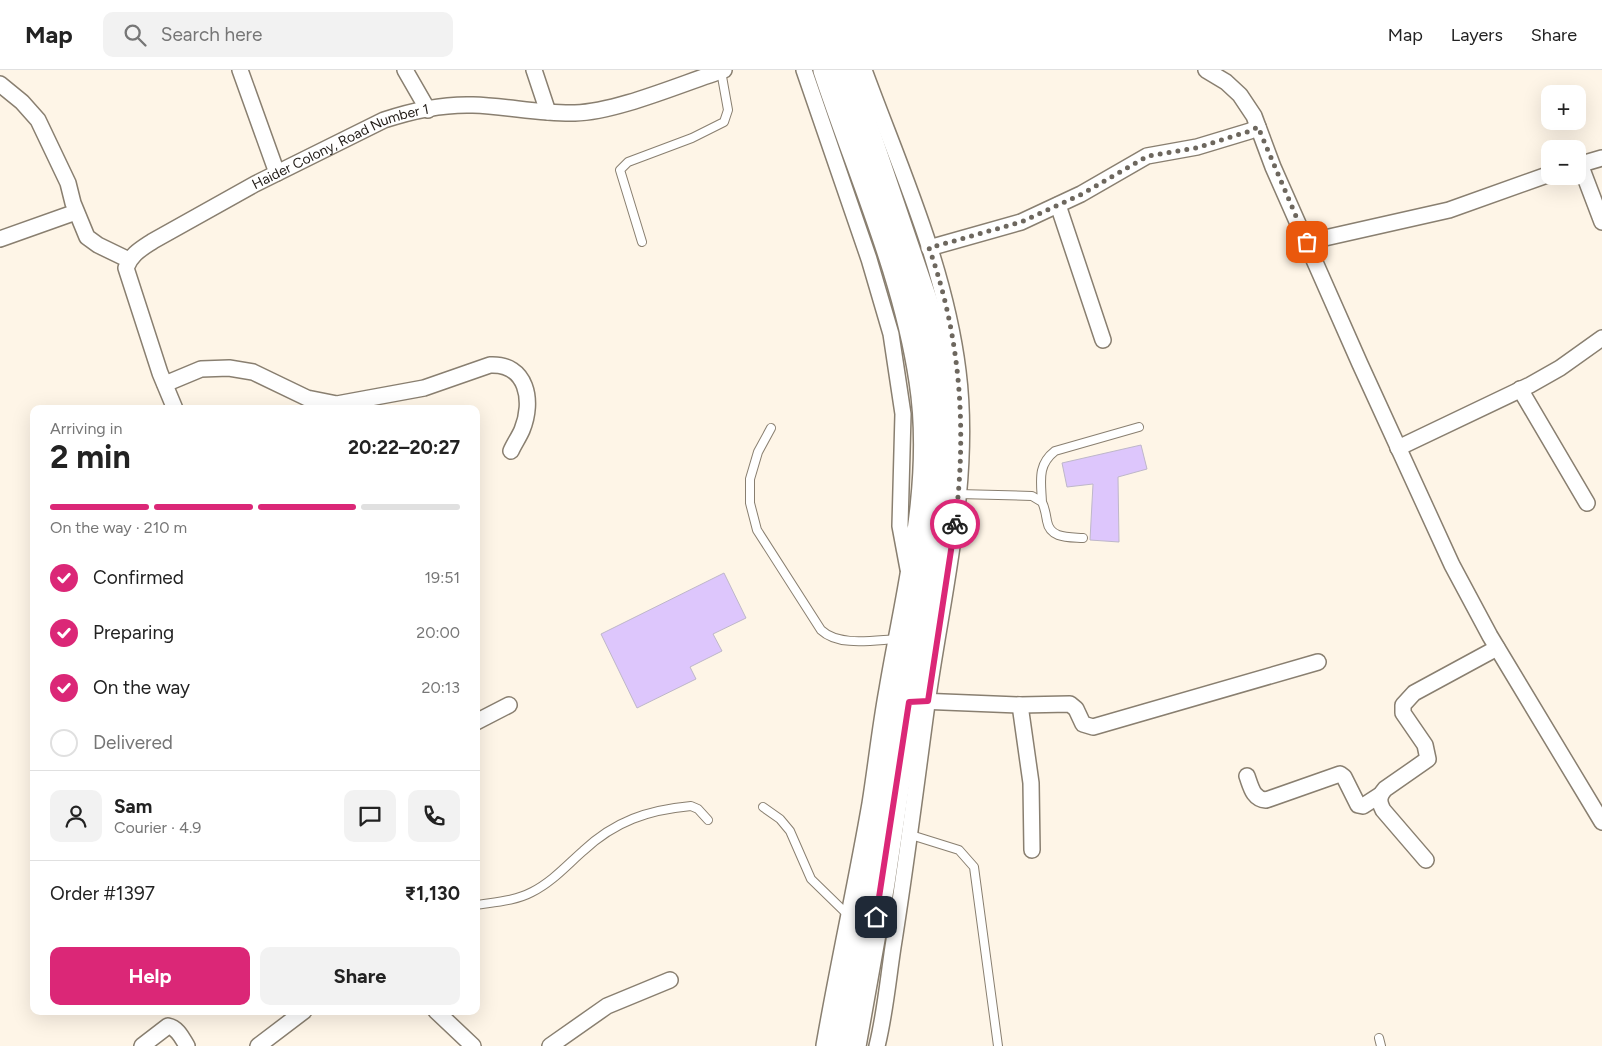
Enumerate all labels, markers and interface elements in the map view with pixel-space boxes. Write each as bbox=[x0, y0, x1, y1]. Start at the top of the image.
search box bbox=[103, 12, 453, 57]
text: Map bbox=[25, 20, 73, 49]
icon: search bbox=[121, 21, 149, 49]
text: Search here bbox=[161, 23, 262, 46]
text: Map bbox=[1388, 24, 1423, 46]
text: Layers bbox=[1451, 24, 1503, 46]
text: Share bbox=[1531, 24, 1577, 46]
map controls bbox=[1541, 85, 1586, 185]
button: + bbox=[1541, 85, 1586, 130]
street label: Haider Colony, Road Number 1 bbox=[249, 100, 430, 193]
button: − bbox=[1541, 140, 1586, 185]
pin bbox=[1286, 221, 1328, 263]
icon: bag bbox=[1293, 228, 1321, 256]
text: Arriving in bbox=[50, 419, 122, 438]
text: 20:22–20:27 bbox=[348, 436, 460, 459]
text: 2 min bbox=[50, 438, 131, 476]
courier bbox=[930, 499, 980, 549]
icon: bike bbox=[941, 510, 969, 538]
text: On the way · 210 m bbox=[50, 518, 187, 537]
icon: check bbox=[50, 564, 78, 592]
text: Confirmed bbox=[93, 566, 184, 589]
text: 19:51 bbox=[424, 568, 460, 587]
icon: check bbox=[50, 619, 78, 647]
text: Preparing bbox=[93, 621, 174, 644]
text: 20:00 bbox=[416, 623, 460, 642]
icon: check bbox=[50, 674, 78, 702]
text: On the way bbox=[93, 676, 190, 699]
text: 20:13 bbox=[421, 678, 460, 697]
text: Delivered bbox=[93, 731, 173, 754]
button: person bbox=[50, 790, 102, 842]
button: chat bbox=[344, 790, 396, 842]
button: phone bbox=[408, 790, 460, 842]
text: Sam bbox=[114, 795, 152, 818]
text: Courier · 4.9 bbox=[114, 818, 201, 837]
text: Order #1397 bbox=[50, 882, 155, 905]
text: ₹1,130 bbox=[405, 882, 460, 905]
pin bbox=[855, 896, 897, 938]
icon: home bbox=[862, 903, 890, 931]
button: Help bbox=[50, 947, 250, 1005]
button: Share bbox=[260, 947, 460, 1005]

